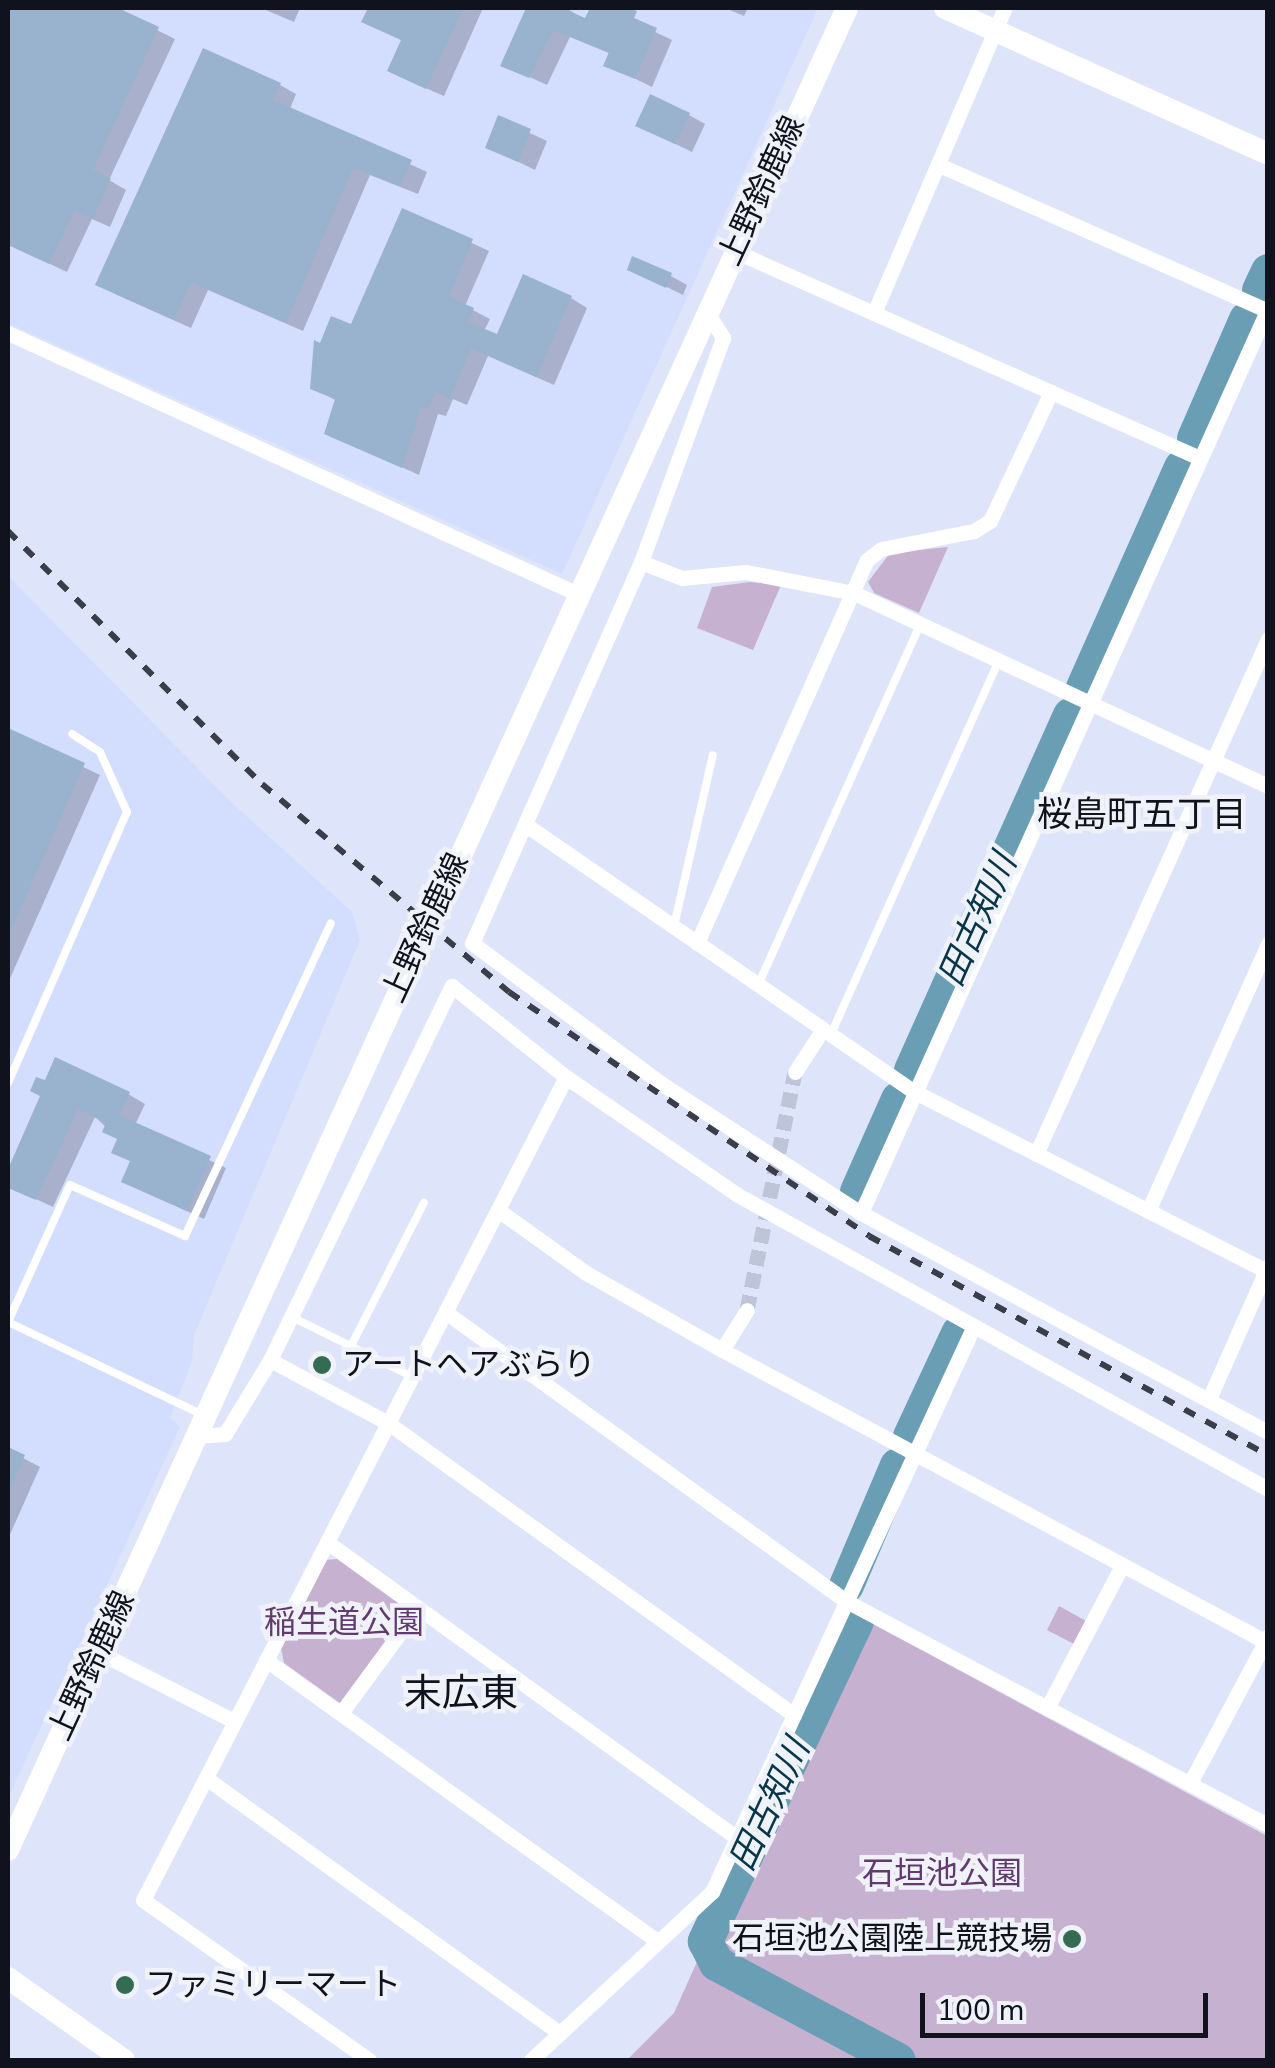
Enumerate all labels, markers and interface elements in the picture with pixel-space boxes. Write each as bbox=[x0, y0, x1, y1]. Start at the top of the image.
street label: 上野鈴鹿線 bbox=[711, 110, 813, 272]
district label: 桜島町五丁目 bbox=[1037, 794, 1247, 836]
street label: 上野鈴鹿線 bbox=[375, 847, 477, 1009]
water label: 田古知川 bbox=[930, 848, 1026, 992]
place label: アートヘアぶらり bbox=[342, 1346, 596, 1384]
marker: アートヘアぶらり bbox=[311, 1354, 333, 1376]
street label: 上野鈴鹿線 bbox=[41, 1585, 143, 1747]
park label: 稲生道公園 bbox=[264, 1604, 424, 1642]
district label: 末広東 bbox=[404, 1671, 518, 1717]
water label: 田古知川 bbox=[721, 1733, 819, 1877]
park label: 石垣池公園 bbox=[862, 1855, 1022, 1893]
place label: 石垣池公園陸上競技場 bbox=[732, 1920, 1052, 1958]
marker: 石垣池公園陸上競技場 bbox=[1061, 1928, 1083, 1950]
place label: ファミリーマート bbox=[145, 1966, 401, 2004]
scale bar bbox=[925, 1973, 1212, 2035]
marker: ファミリーマート bbox=[114, 1974, 136, 1996]
text: 100 m bbox=[937, 1990, 1024, 2031]

